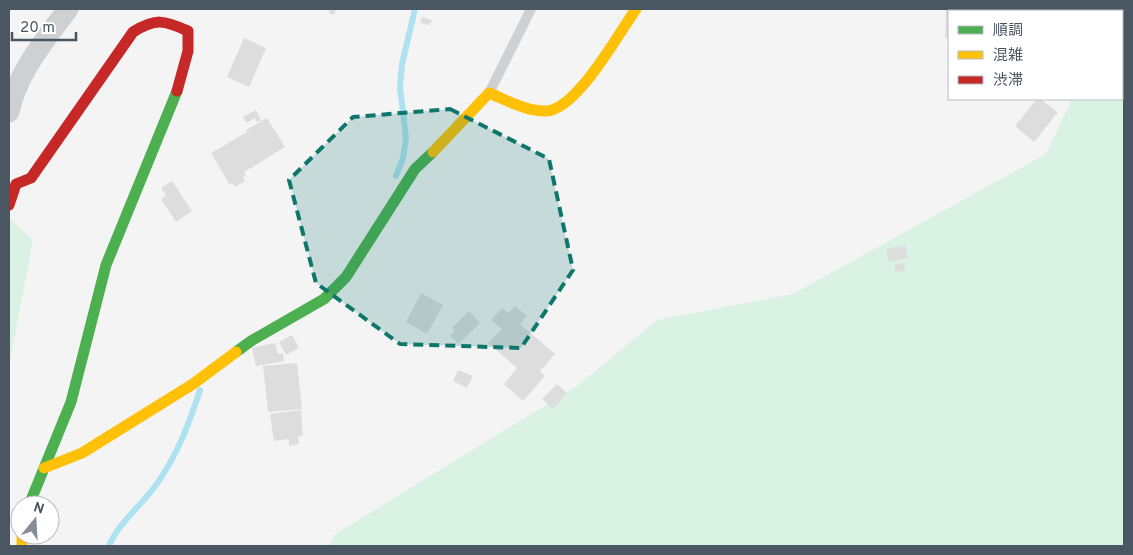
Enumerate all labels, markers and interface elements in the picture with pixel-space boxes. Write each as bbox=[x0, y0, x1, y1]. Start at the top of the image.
scale bar bbox=[12, 10, 76, 42]
legend bbox=[948, 10, 1123, 100]
text: 20 m bbox=[20, 19, 55, 38]
text: 順調 bbox=[993, 22, 1023, 41]
text: 混雑 bbox=[993, 47, 1023, 66]
text: 渋滞 bbox=[993, 72, 1023, 91]
north arrow bbox=[10, 495, 60, 545]
text: N bbox=[31, 499, 46, 519]

